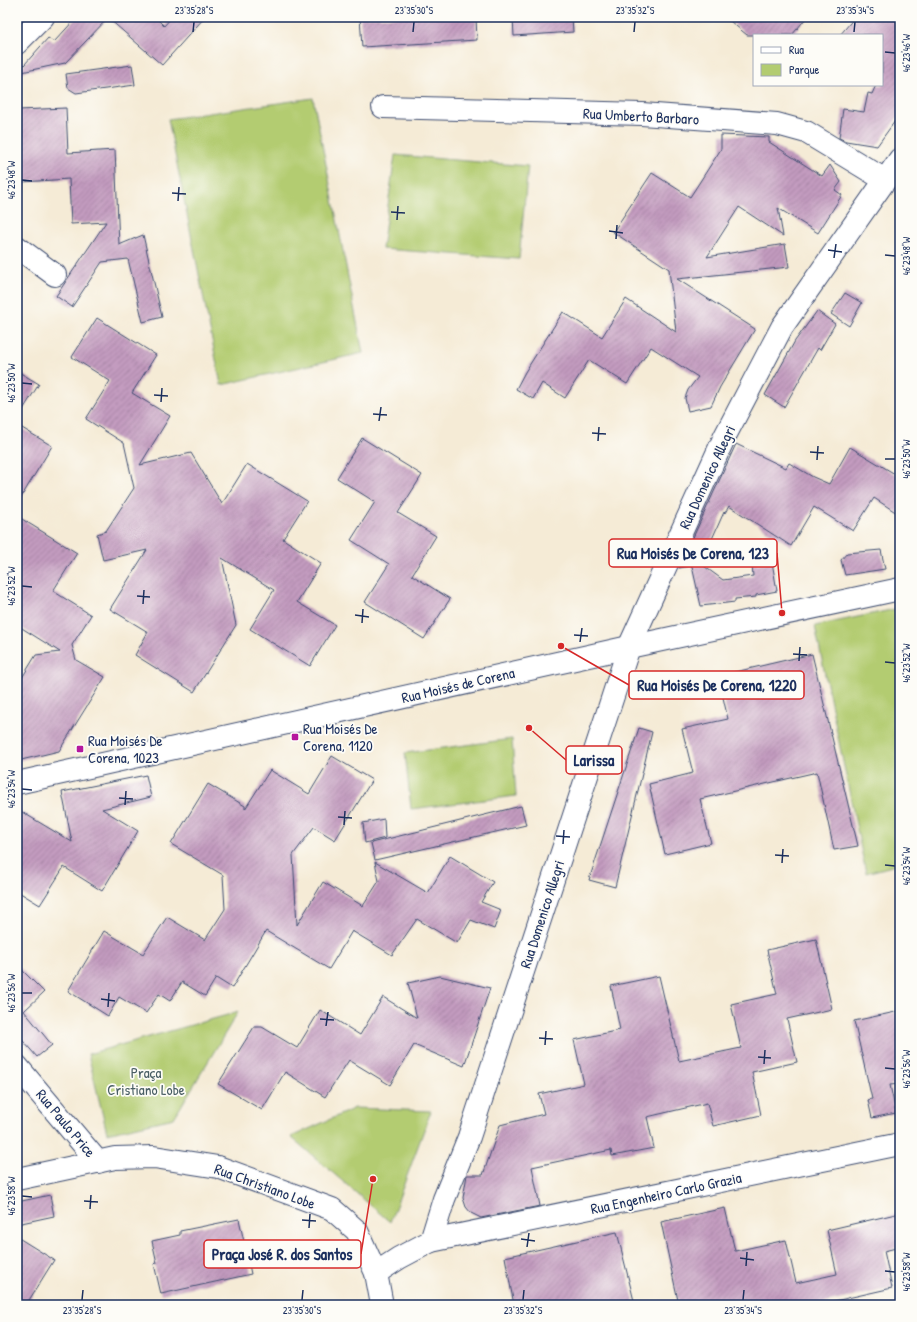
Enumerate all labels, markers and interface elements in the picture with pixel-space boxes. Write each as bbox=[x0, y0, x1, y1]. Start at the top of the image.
text: 23°35'28"S bbox=[175, 4, 214, 17]
text: 23°35'30"S bbox=[395, 4, 434, 17]
text: 23°35'32"S bbox=[616, 4, 655, 17]
text: 23°35'34"S bbox=[836, 4, 874, 17]
text: 46°23'46"W bbox=[900, 33, 913, 72]
legend bbox=[753, 34, 883, 86]
text: Rua bbox=[789, 41, 804, 58]
text: Parque bbox=[789, 61, 819, 78]
street label: Rua Umberto Barbaro bbox=[582, 102, 700, 130]
text: 46°23'48"W bbox=[5, 160, 18, 199]
text: 46°23'48"W bbox=[900, 236, 913, 275]
text: 46°23'50"W bbox=[5, 363, 18, 402]
street label: Rua Domenico Allegri bbox=[674, 422, 740, 532]
text: 46°23'50"W bbox=[900, 439, 913, 478]
callout: Rua Moisés De Corena, 123 bbox=[609, 539, 777, 567]
text: Rua Moisés De Corena, 123 bbox=[617, 542, 769, 564]
text: 46°23'52"W bbox=[5, 566, 18, 605]
text: 46°23'52"W bbox=[900, 643, 913, 682]
street label: Rua Moisés de Corena bbox=[399, 662, 517, 708]
callout: Rua Moisés De Corena, 1220 bbox=[629, 671, 804, 699]
text: Rua Moisés De Corena, 1220 bbox=[637, 674, 797, 696]
place label: Rua Moisés De Corena, 1120 bbox=[303, 718, 378, 756]
place label: Rua Moisés De Corena, 1023 bbox=[88, 730, 163, 768]
marker: Rua Moisés De Corena, 1120 bbox=[290, 732, 300, 742]
marker: Rua Moisés De Corena, 1023 bbox=[75, 744, 85, 754]
callout: Larissa bbox=[566, 746, 622, 774]
text: Larissa bbox=[574, 749, 615, 771]
text: 46°23'54"W bbox=[5, 769, 18, 808]
text: 46°23'54"W bbox=[900, 846, 913, 885]
street label: Rua Domenico Allegri bbox=[515, 857, 569, 971]
text: 46°23'56"W bbox=[5, 973, 18, 1012]
text: 46°23'56"W bbox=[900, 1049, 913, 1088]
park label: Praça Cristiano Lobe bbox=[107, 1062, 185, 1100]
street label: Rua Paulo Price bbox=[31, 1085, 101, 1162]
street label: Rua Christiano Lobe bbox=[212, 1158, 318, 1214]
street label: Rua Engenheiro Carlo Grazia bbox=[589, 1167, 743, 1219]
text: 46°23'58"W bbox=[5, 1176, 18, 1215]
callout: Praça José R. dos Santos bbox=[204, 1240, 361, 1268]
text: Praça José R. dos Santos bbox=[212, 1243, 353, 1265]
text: 46°23'58"W bbox=[900, 1252, 913, 1291]
text: 23°35'28"S bbox=[63, 1304, 102, 1317]
text: 23°35'30"S bbox=[283, 1304, 322, 1317]
text: 23°35'32"S bbox=[504, 1304, 543, 1317]
text: 23°35'34"S bbox=[724, 1304, 762, 1317]

